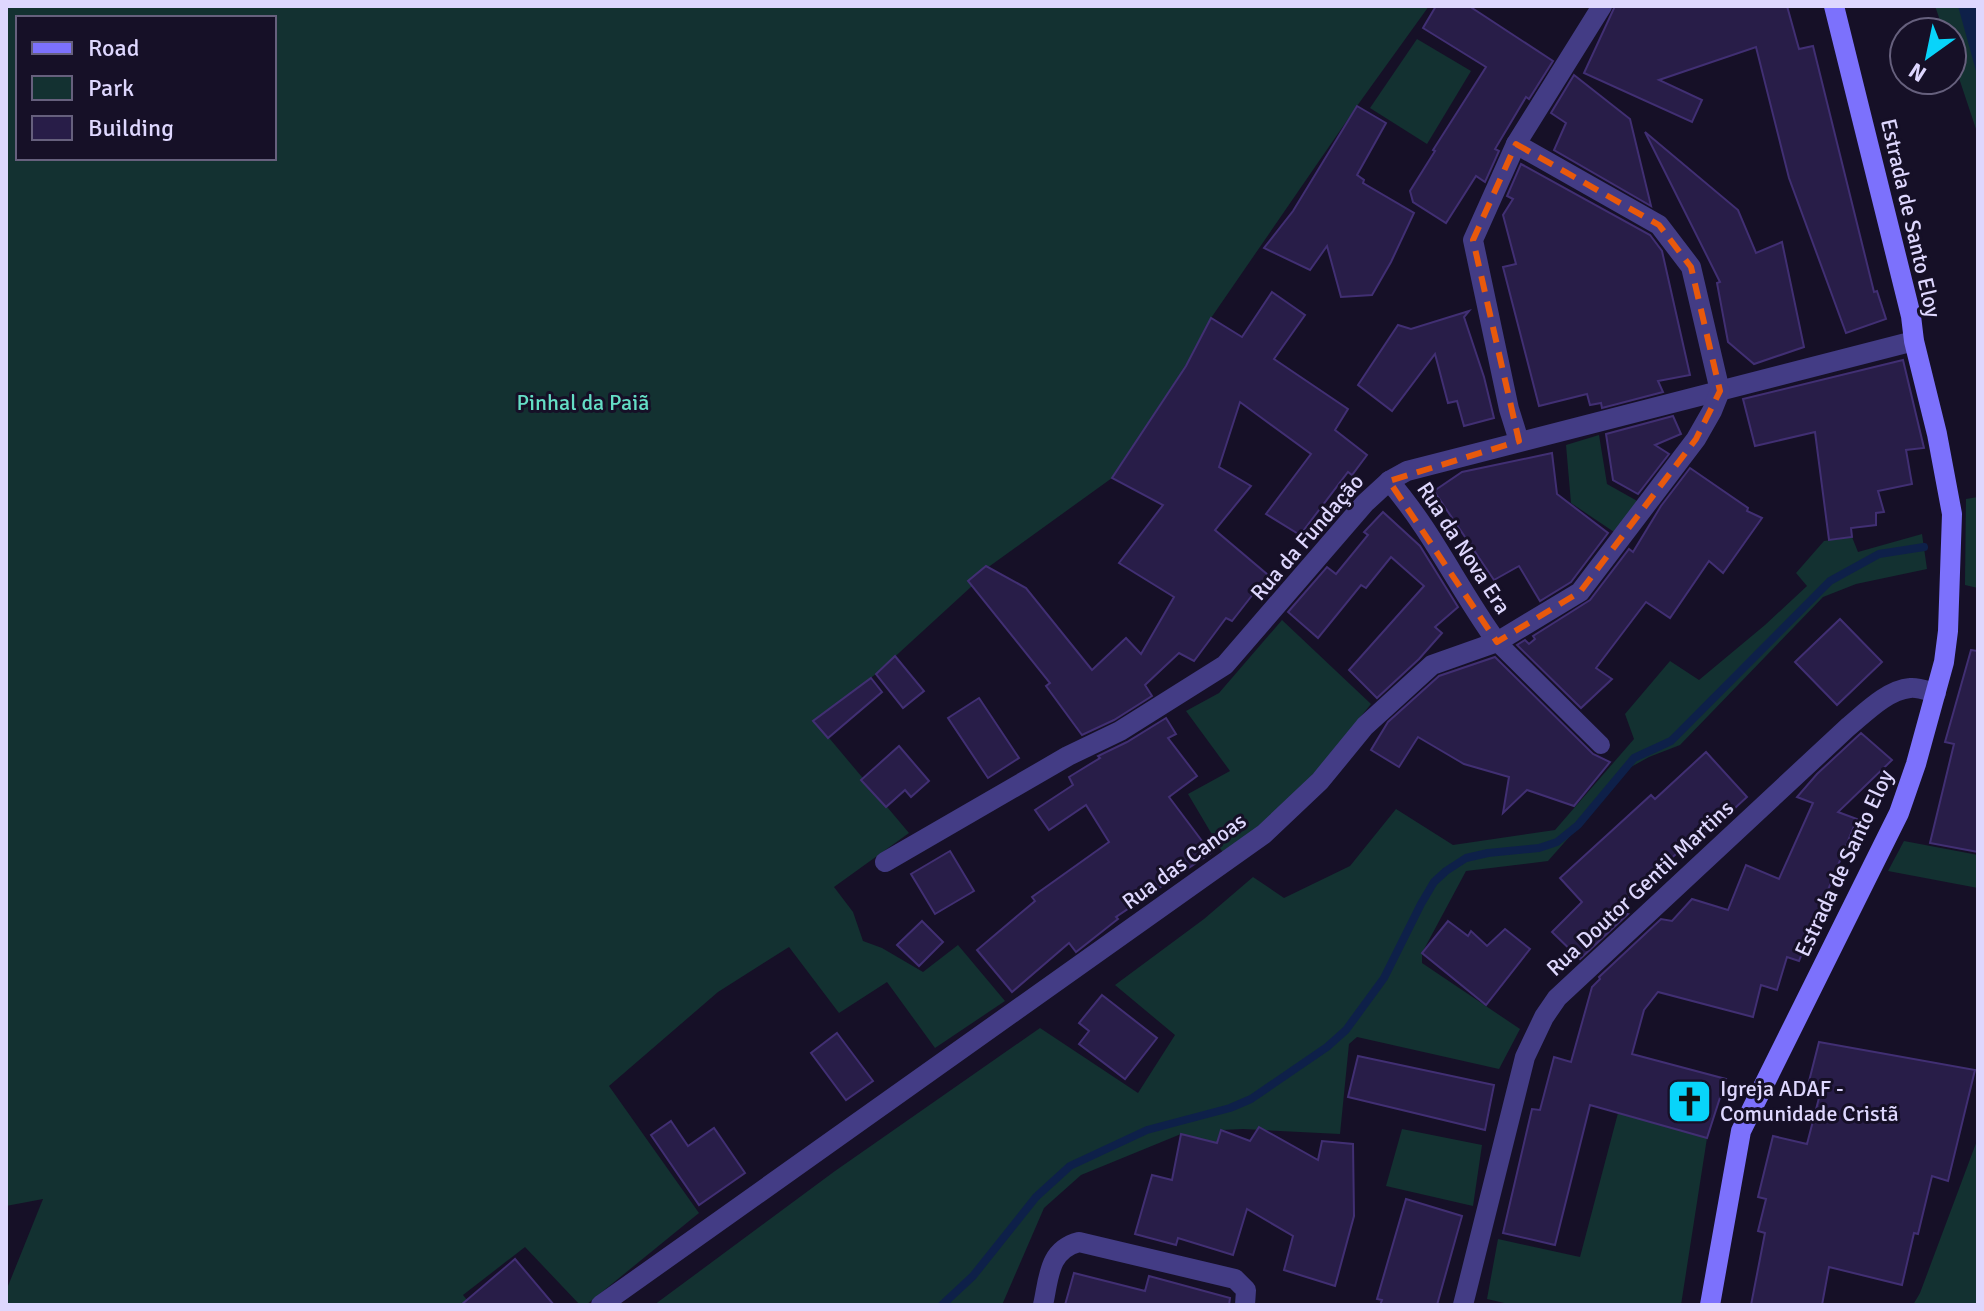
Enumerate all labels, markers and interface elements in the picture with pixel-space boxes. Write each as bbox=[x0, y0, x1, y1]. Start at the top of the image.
legend bbox=[16, 16, 276, 160]
north arrow bbox=[1888, 16, 1968, 96]
text: Road bbox=[88, 33, 139, 63]
text: N bbox=[1904, 57, 1931, 88]
text: Park bbox=[88, 73, 134, 103]
text: Building bbox=[88, 113, 174, 143]
street label: Estrada de Santo Eloy bbox=[1875, 116, 1947, 321]
park label: Pinhal da Paiã bbox=[517, 389, 649, 416]
street label: Rua da Fundação bbox=[1245, 468, 1369, 606]
street label: Rua da Nova Era bbox=[1411, 477, 1517, 619]
street label: Estrada de Santo Eloy bbox=[1789, 765, 1899, 961]
street label: Rua Doutor Gentil Martins bbox=[1541, 794, 1739, 982]
street label: Rua das Canoas bbox=[1117, 807, 1251, 915]
place label: Igreja ADAF - Comunidade Cristã bbox=[1720, 1075, 1899, 1127]
church icon: Igreja ADAF - Comunidade Cristã bbox=[1665, 1077, 1713, 1125]

